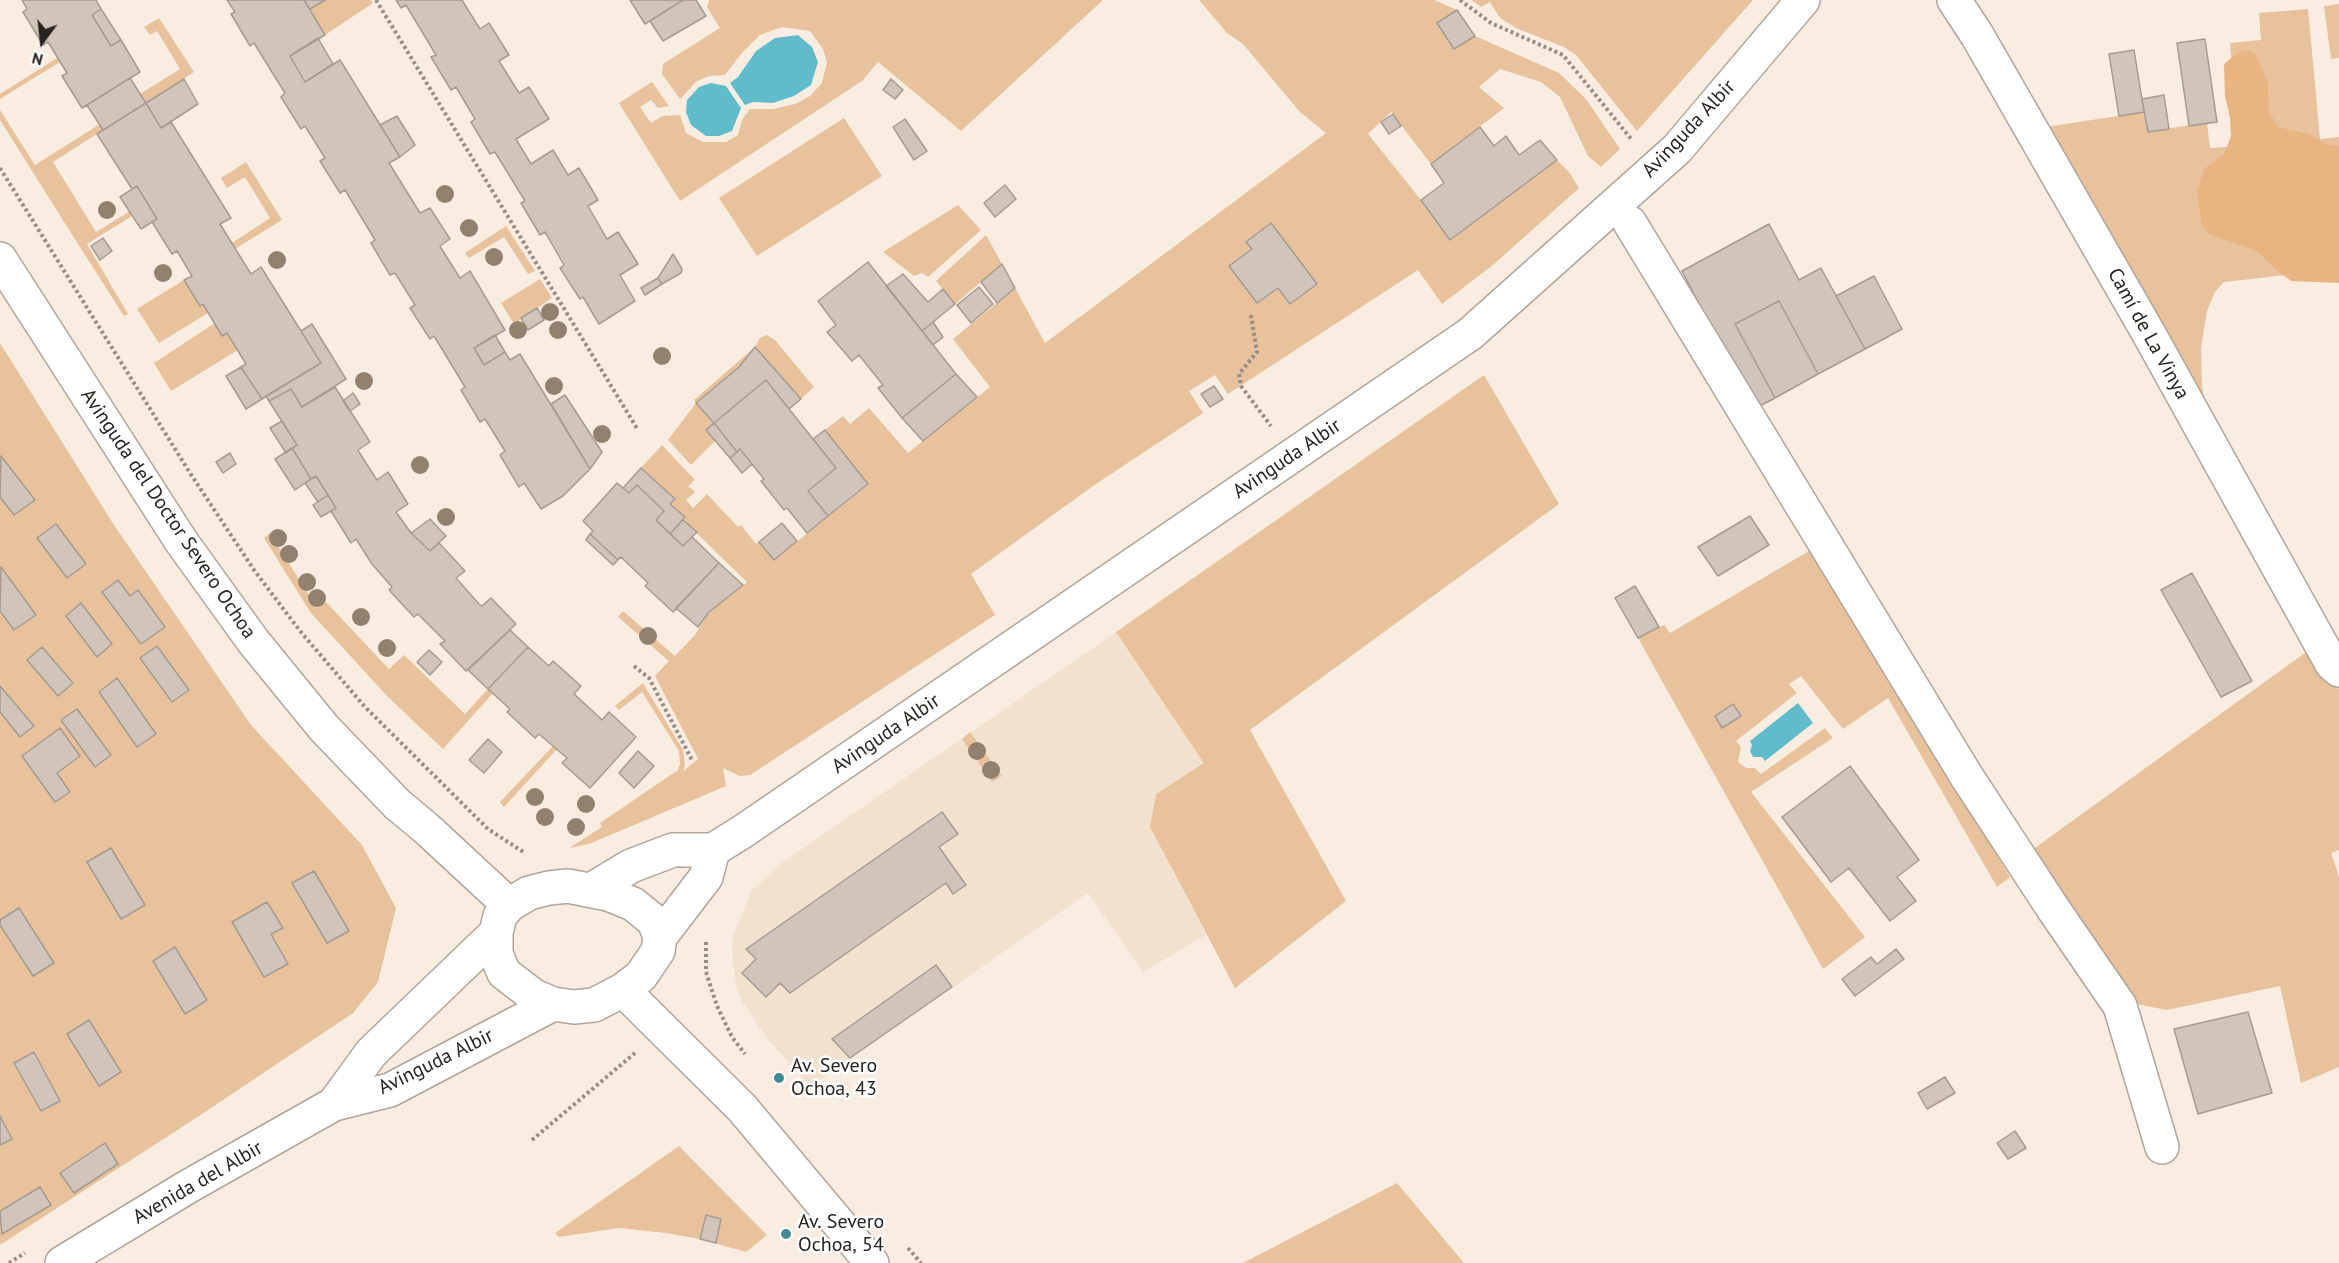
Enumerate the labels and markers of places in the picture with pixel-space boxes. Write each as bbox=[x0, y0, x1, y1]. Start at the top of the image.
place label: Av. Severo Ochoa, 43 bbox=[791, 1054, 877, 1101]
marker: Av. Severo Ochoa, 43 bbox=[772, 1071, 786, 1085]
place label: Av. Severo Ochoa, 54 bbox=[798, 1210, 884, 1257]
marker: Av. Severo Ochoa, 54 bbox=[779, 1227, 793, 1241]

